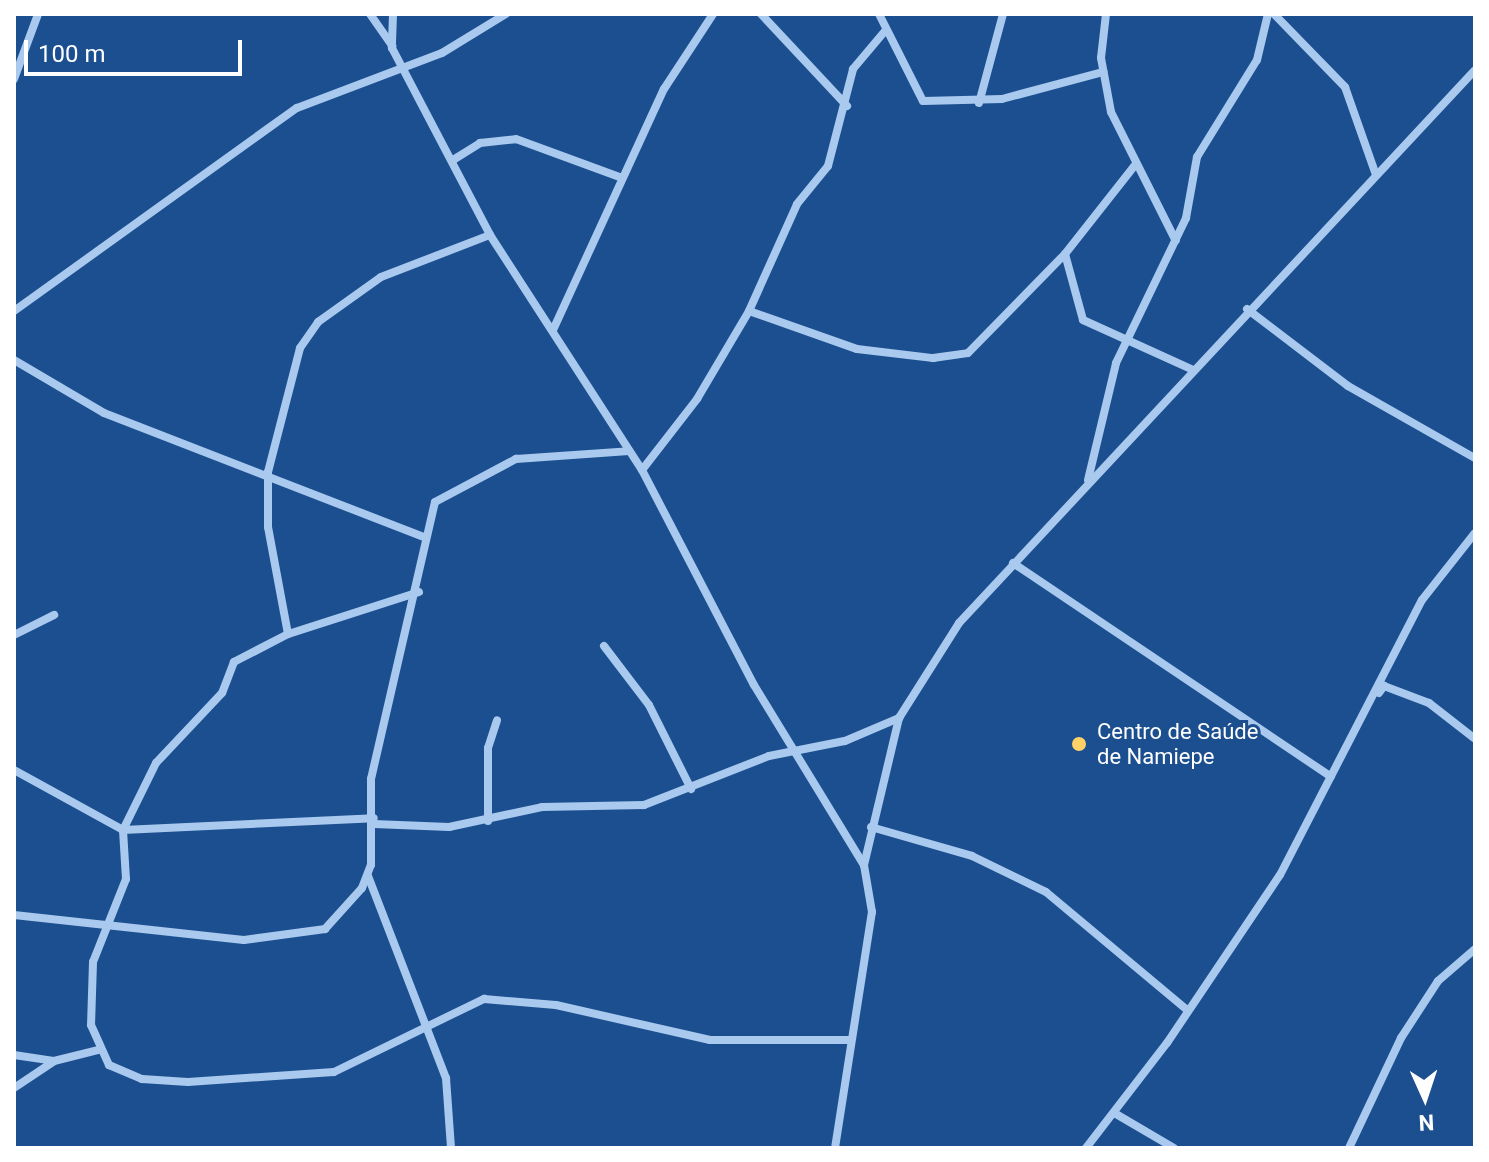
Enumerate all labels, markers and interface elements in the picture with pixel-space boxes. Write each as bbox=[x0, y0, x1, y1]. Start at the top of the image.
scale bar bbox=[28, 24, 246, 74]
text: 100 m bbox=[38, 40, 105, 68]
place label: Centro de Saúde de Namiepe bbox=[1097, 718, 1258, 770]
marker: Centro de Saúde de Namiepe bbox=[1068, 733, 1090, 755]
north arrow bbox=[1385, 1058, 1465, 1138]
text: N bbox=[1418, 1110, 1435, 1135]

